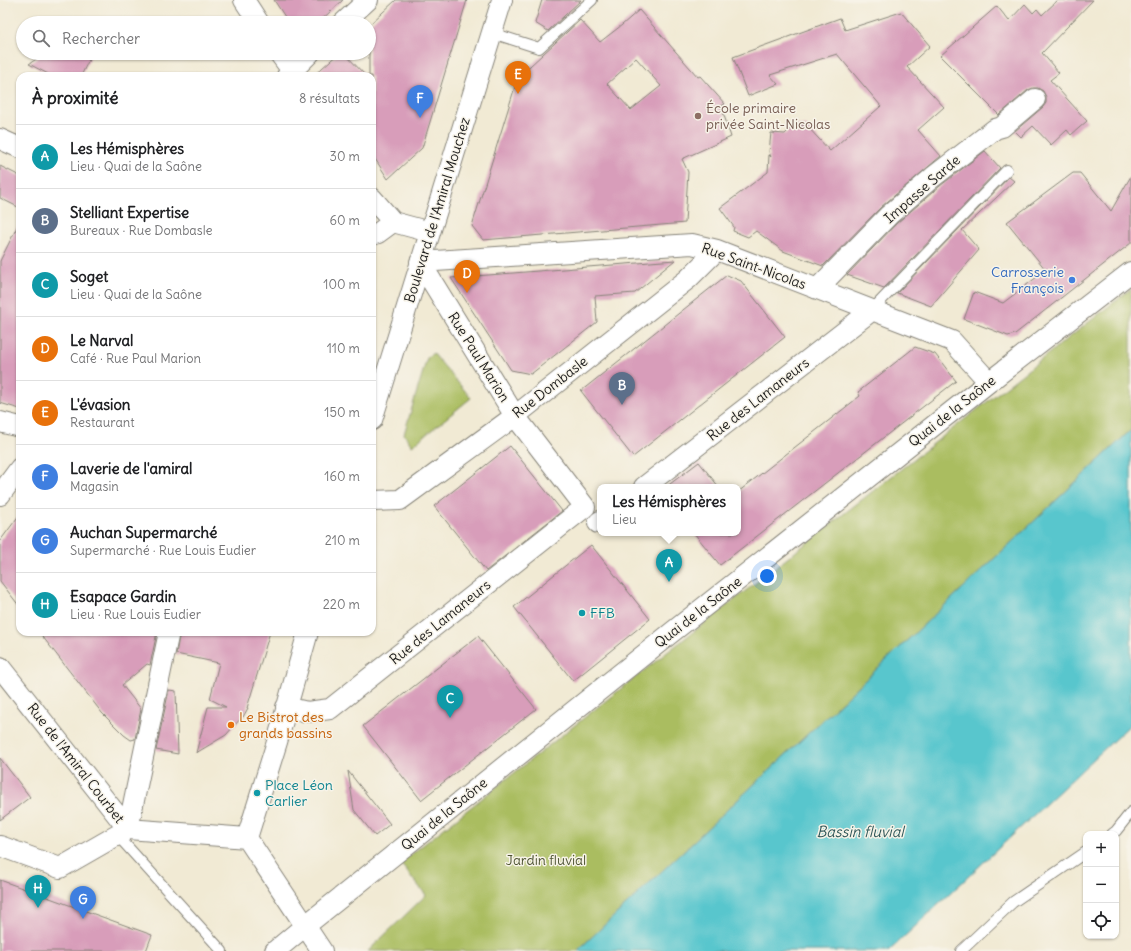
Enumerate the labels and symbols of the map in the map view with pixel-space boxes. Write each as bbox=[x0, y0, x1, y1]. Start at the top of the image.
pin: E bbox=[505, 61, 531, 94]
pin: F bbox=[407, 85, 433, 118]
place label: École primaire privée Saint-Nicolas bbox=[706, 99, 830, 133]
marker: École primaire privée Saint-Nicolas bbox=[693, 111, 703, 121]
street label: Boulevard de l'Amiral Mouchez bbox=[400, 115, 474, 305]
street label: Impasse Sarde bbox=[880, 151, 964, 227]
street label: Rue Saint-Nicolas bbox=[699, 239, 809, 293]
pin: D bbox=[454, 260, 480, 293]
place label: Carrosserie François bbox=[991, 263, 1064, 297]
marker: Carrosserie François bbox=[1067, 275, 1077, 285]
street label: Rue Paul Marion bbox=[444, 309, 514, 405]
street label: Rue Dombasle bbox=[509, 352, 591, 422]
street label: Rue des Lamaneurs bbox=[703, 353, 813, 445]
street label: Quai de la Saône bbox=[905, 371, 999, 451]
pin: B bbox=[609, 372, 635, 405]
pin: A bbox=[656, 549, 682, 582]
your location bbox=[757, 566, 777, 586]
street label: Quai de la Saône bbox=[651, 572, 745, 652]
street label: Rue des Lamaneurs bbox=[386, 576, 494, 668]
place label: FFB bbox=[590, 604, 615, 622]
marker: FFB bbox=[577, 608, 587, 618]
pin: C bbox=[437, 685, 463, 718]
street label: Rue de l'Amiral Courbet bbox=[24, 699, 129, 827]
place label: Le Bistrot des grands bassins bbox=[239, 708, 332, 742]
marker: Le Bistrot des grands bassins bbox=[226, 720, 236, 730]
street label: Quai de la Saône bbox=[397, 774, 491, 854]
place label: Place Léon Carlier bbox=[265, 776, 333, 810]
marker: Place Léon Carlier bbox=[252, 788, 262, 798]
water label: Bassin fluvial bbox=[816, 822, 906, 841]
park label: Jardin fluvial bbox=[506, 851, 586, 869]
pin: H bbox=[25, 875, 51, 908]
pin: G bbox=[70, 886, 96, 919]

